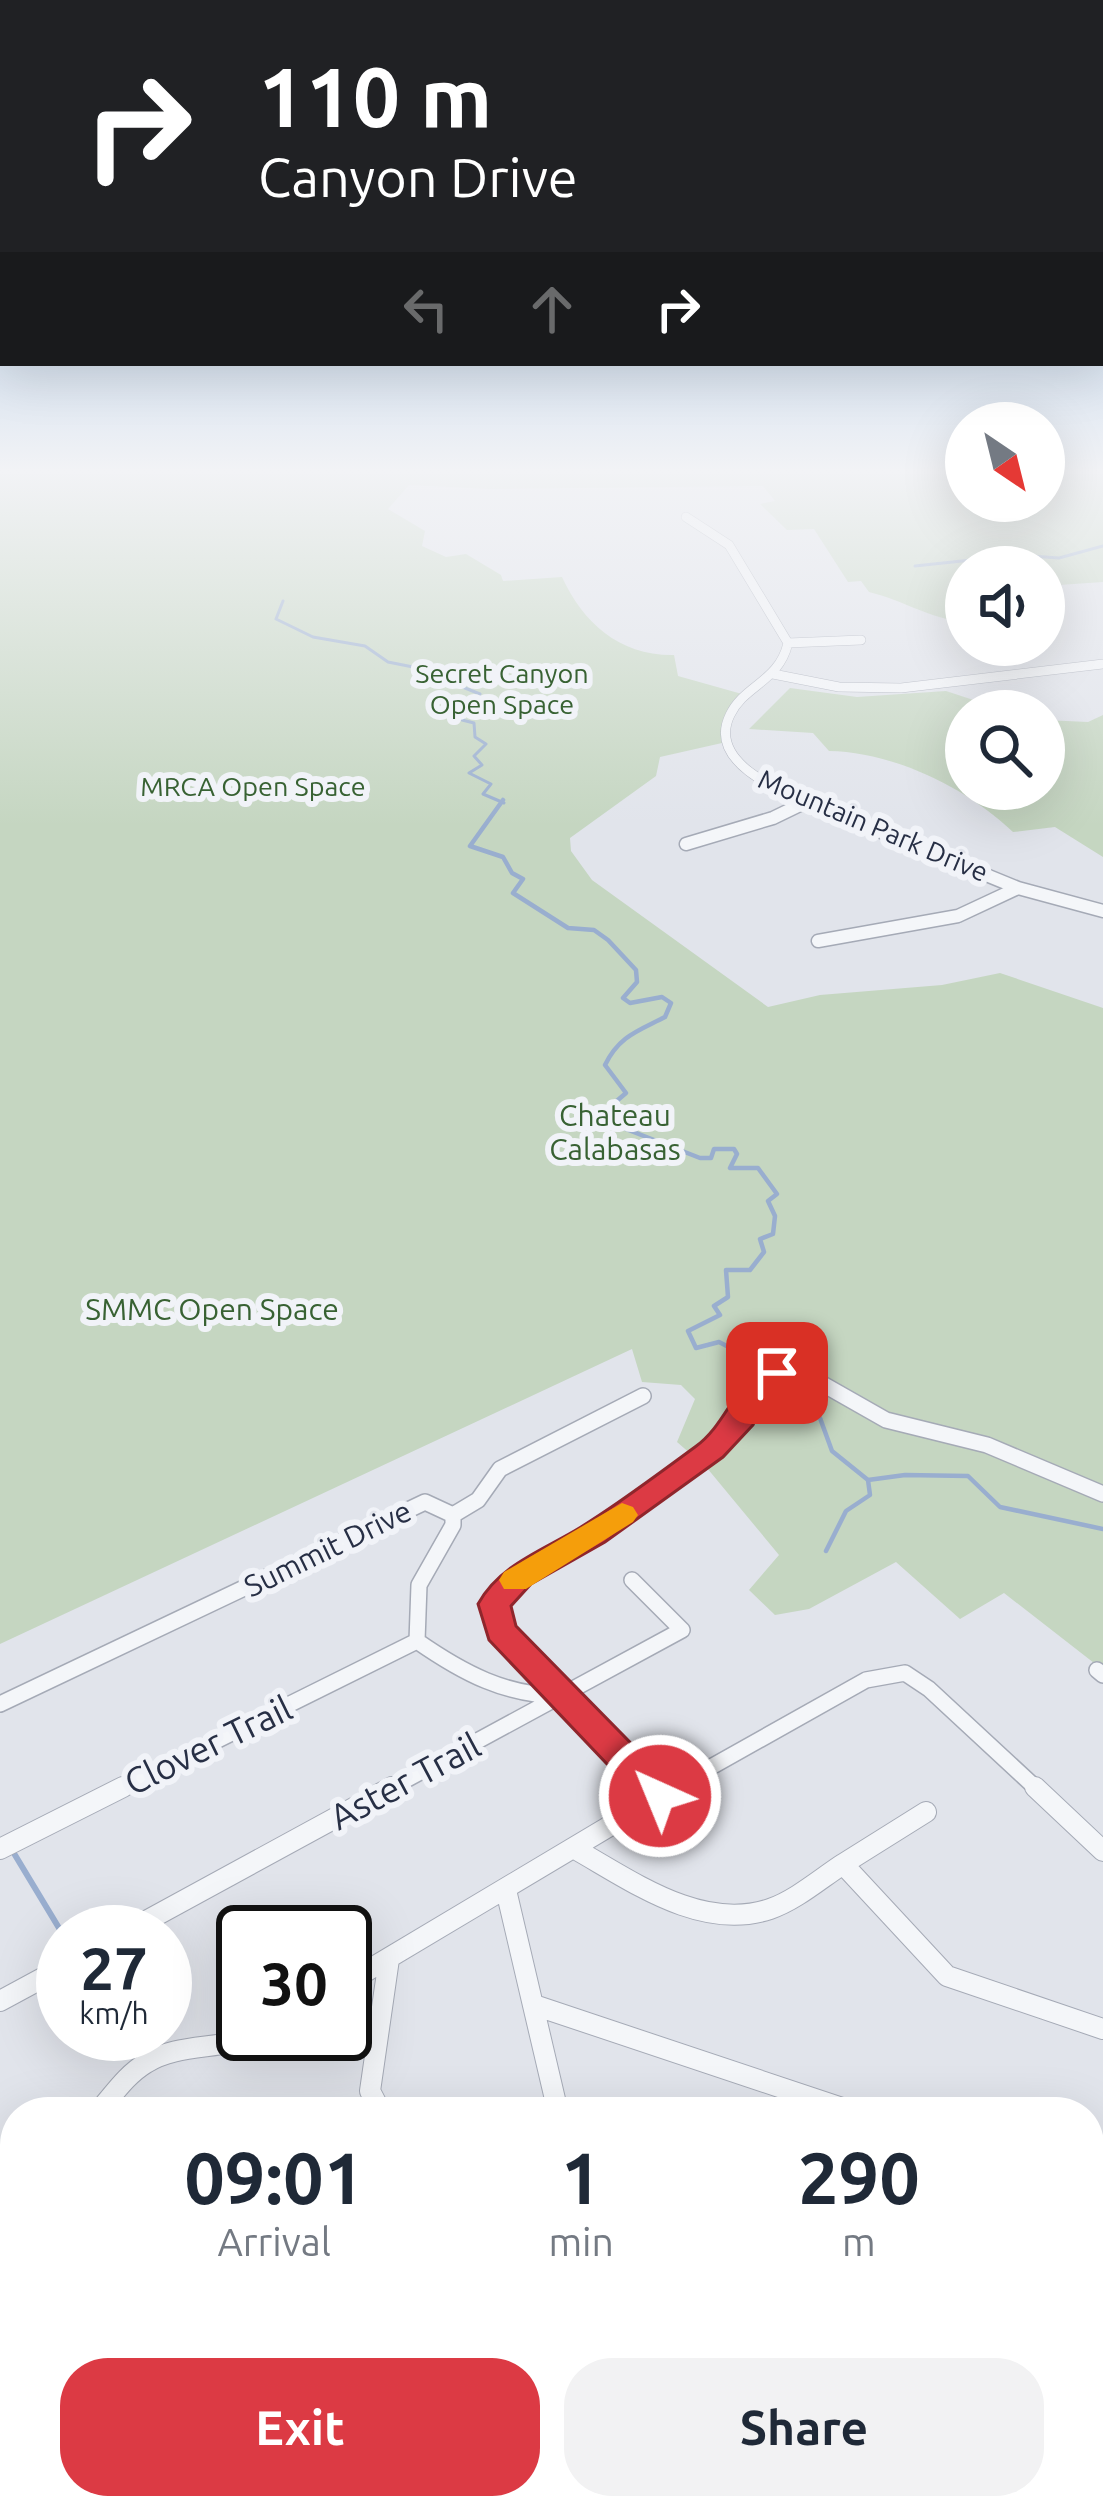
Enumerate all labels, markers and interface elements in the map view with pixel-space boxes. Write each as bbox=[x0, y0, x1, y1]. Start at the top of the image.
icon: right bbox=[60, 48, 216, 204]
text: 110 m bbox=[258, 49, 492, 143]
text: Canyon Drive bbox=[258, 147, 578, 207]
icon: left bbox=[393, 276, 459, 342]
icon: ahead bbox=[519, 276, 585, 342]
icon: right bbox=[645, 276, 711, 342]
north arrow bbox=[945, 402, 1065, 522]
map controls bbox=[945, 402, 1065, 810]
button: sound bbox=[945, 546, 1065, 666]
park label: Secret Canyon Open Space bbox=[415, 658, 589, 719]
button: search bbox=[945, 690, 1065, 810]
street label: Mountain Park Drive bbox=[754, 763, 993, 887]
park label: MRCA Open Space bbox=[140, 771, 366, 801]
park label: Chateau Calabasas bbox=[549, 1098, 681, 1166]
park label: SMMC Open Space bbox=[85, 1292, 339, 1326]
pin bbox=[726, 1322, 828, 1424]
icon: arrive bbox=[744, 1340, 810, 1406]
street label: Summit Drive bbox=[239, 1493, 417, 1603]
street label: Clover Trail bbox=[118, 1686, 298, 1803]
street label: Aster Trail bbox=[323, 1724, 487, 1837]
position arrow bbox=[597, 1733, 723, 1859]
speed limit sign: 30 bbox=[216, 1905, 372, 2061]
text: 27 bbox=[80, 1934, 148, 2001]
text: km/h bbox=[79, 1996, 149, 2030]
text: 09:01 bbox=[184, 2137, 364, 2218]
text: 1 bbox=[561, 2137, 601, 2218]
text: 290 bbox=[798, 2137, 920, 2218]
text: Arrival bbox=[217, 2220, 331, 2263]
text: min bbox=[548, 2220, 614, 2263]
text: m bbox=[842, 2220, 876, 2263]
button: Exit bbox=[60, 2358, 540, 2496]
button: Share bbox=[564, 2358, 1044, 2496]

